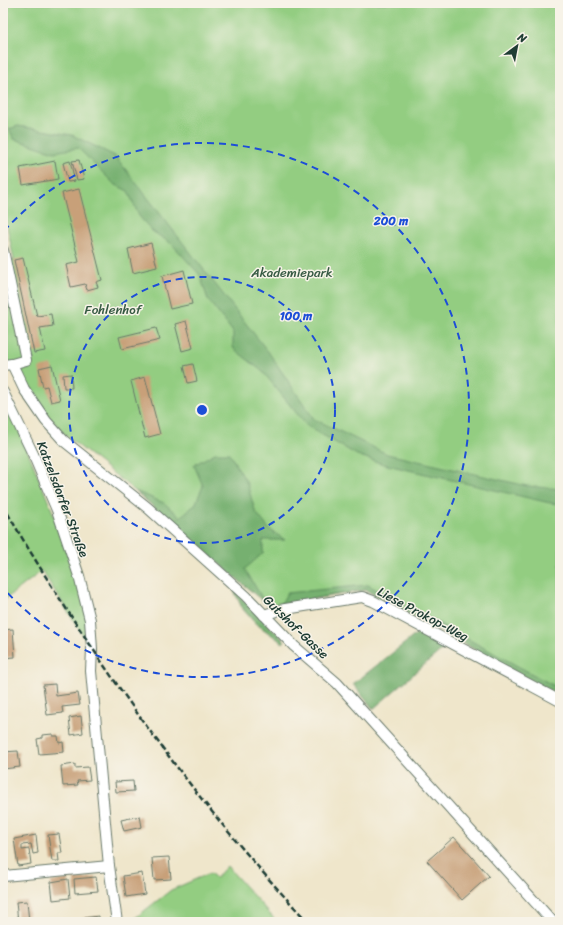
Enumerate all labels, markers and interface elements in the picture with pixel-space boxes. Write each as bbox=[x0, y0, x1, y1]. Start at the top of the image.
north arrow bbox=[497, 26, 537, 66]
text: N bbox=[513, 27, 531, 48]
text: 200 m bbox=[373, 210, 409, 232]
park label: Akademiepark bbox=[250, 261, 333, 284]
park label: Fohlenhof bbox=[85, 298, 143, 321]
text: 100 m bbox=[280, 305, 313, 327]
centre of rings bbox=[195, 403, 209, 417]
street label: Katzelsdorfer Straße bbox=[30, 438, 96, 560]
street label: Liese Prokop-Weg bbox=[373, 580, 473, 648]
street label: Gutshof-Gasse bbox=[258, 589, 335, 665]

